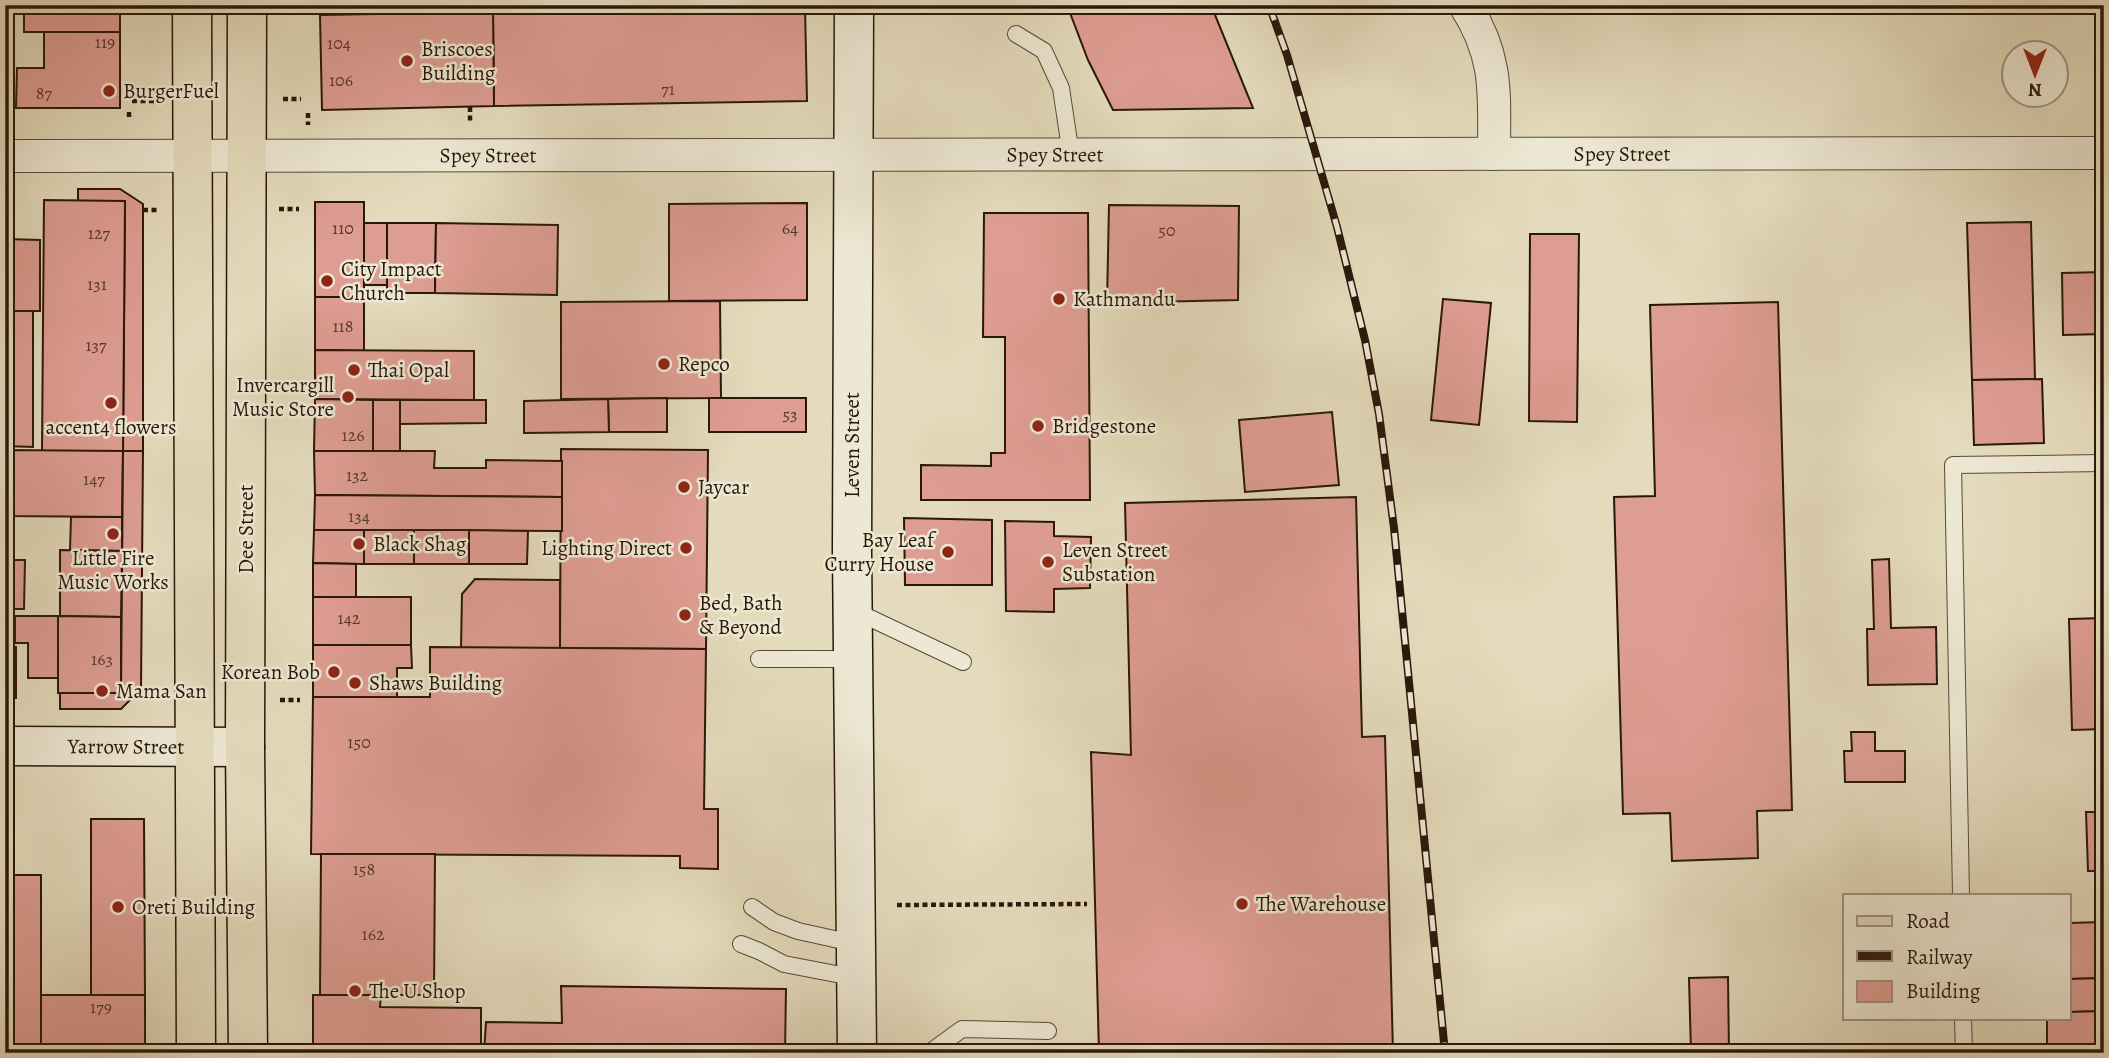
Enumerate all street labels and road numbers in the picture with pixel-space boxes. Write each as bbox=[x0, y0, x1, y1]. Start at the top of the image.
street label: Spey Street bbox=[1007, 140, 1104, 169]
street label: Spey Street bbox=[1574, 140, 1671, 168]
street label: Spey Street bbox=[440, 141, 537, 169]
street label: Leven Street bbox=[838, 392, 866, 498]
street label: Dee Street bbox=[232, 484, 260, 574]
street label: Yarrow Street bbox=[67, 732, 184, 761]

